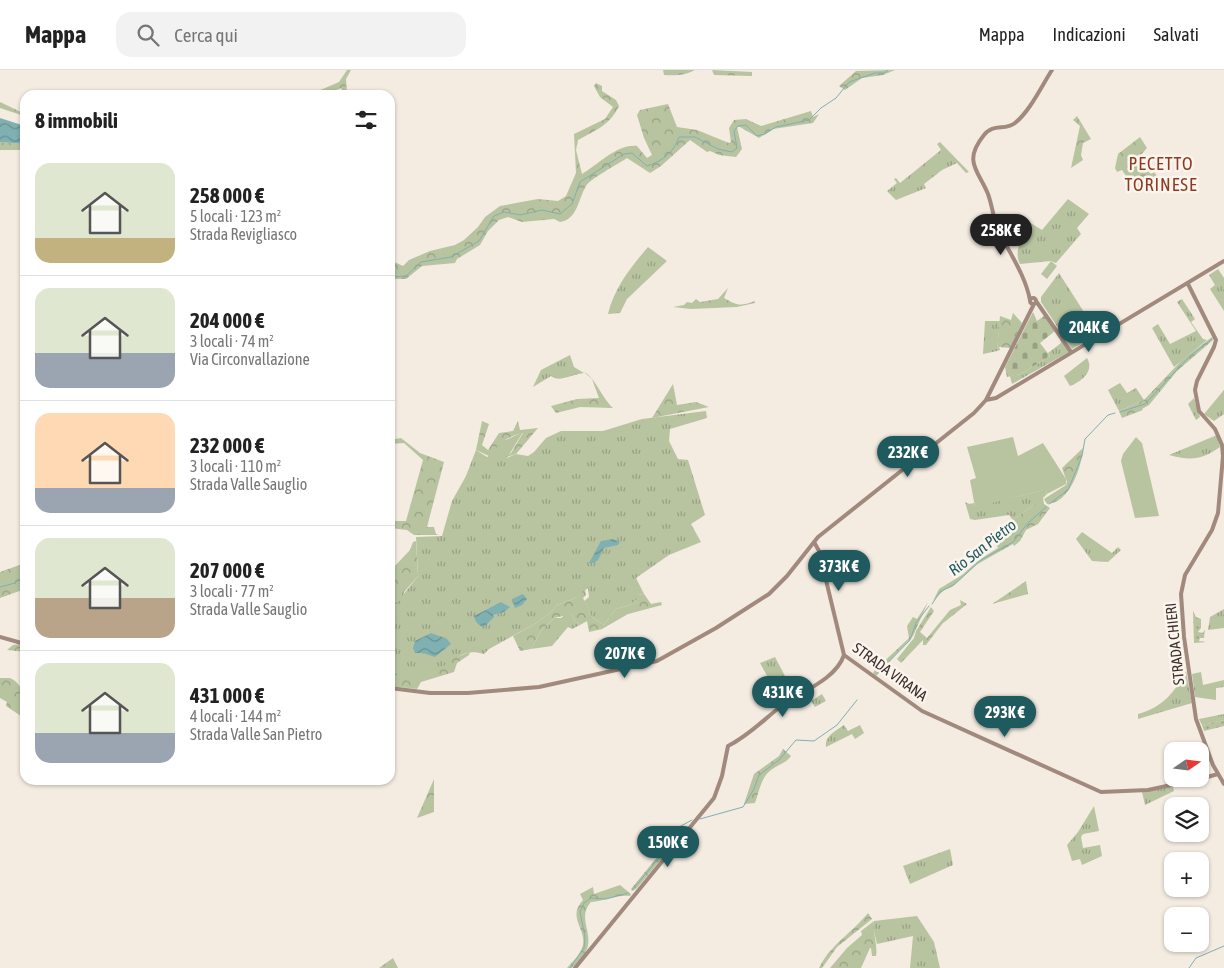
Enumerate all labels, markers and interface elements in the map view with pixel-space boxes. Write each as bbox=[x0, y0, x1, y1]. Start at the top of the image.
search box bbox=[116, 12, 466, 57]
text: Mappa bbox=[25, 21, 86, 48]
icon: search bbox=[134, 21, 162, 49]
text: Cerca qui bbox=[174, 24, 238, 46]
text: Mappa bbox=[979, 24, 1025, 45]
text: Indicazioni bbox=[1053, 24, 1126, 45]
text: Salvati bbox=[1154, 24, 1199, 45]
icon: filters bbox=[352, 106, 380, 134]
text: 8 immobili bbox=[35, 108, 118, 132]
district label: PECETTO TORINESE bbox=[1124, 153, 1198, 195]
icon: home bbox=[75, 183, 135, 243]
text: 258 000 € bbox=[190, 183, 264, 207]
text: 5 locali · 123 m² bbox=[190, 207, 281, 225]
pin: 258K € bbox=[960, 214, 1042, 256]
text: 258K € bbox=[981, 221, 1021, 239]
text: Strada Revigliasco bbox=[190, 225, 297, 243]
icon: home bbox=[75, 308, 135, 368]
text: 204 000 € bbox=[190, 308, 264, 332]
pin: 204K € bbox=[1048, 310, 1130, 353]
text: 204K € bbox=[1069, 318, 1109, 336]
text: 3 locali · 74 m² bbox=[190, 332, 274, 350]
text: Via Circonvallazione bbox=[190, 350, 310, 368]
icon: home bbox=[75, 433, 135, 493]
text: 232 000 € bbox=[190, 433, 264, 457]
pin: 232K € bbox=[867, 436, 949, 478]
text: 232K € bbox=[888, 443, 928, 461]
text: 3 locali · 110 m² bbox=[190, 457, 281, 475]
text: Strada Valle Sauglio bbox=[190, 475, 307, 493]
water label: Rio San Pietro bbox=[945, 515, 1019, 579]
pin: 373K € bbox=[798, 550, 880, 592]
text: 373K € bbox=[819, 557, 859, 575]
icon: home bbox=[75, 558, 135, 618]
text: 207 000 € bbox=[190, 558, 264, 582]
text: 3 locali · 77 m² bbox=[190, 582, 274, 600]
text: Strada Valle Sauglio bbox=[190, 600, 307, 618]
street label: STRADA CHIERI bbox=[1162, 602, 1187, 686]
pin: 207K € bbox=[584, 636, 666, 679]
street label: STRADA VIRANA bbox=[850, 639, 931, 705]
text: 207K € bbox=[605, 644, 645, 662]
pin: 431K € bbox=[742, 676, 824, 718]
icon: home bbox=[75, 683, 135, 743]
text: 431 000 € bbox=[190, 683, 264, 707]
text: 431K € bbox=[763, 683, 803, 701]
pin: 293K € bbox=[964, 696, 1046, 738]
text: 293K € bbox=[985, 703, 1025, 721]
text: 4 locali · 144 m² bbox=[190, 707, 281, 725]
text: Strada Valle San Pietro bbox=[190, 725, 322, 743]
north arrow bbox=[1164, 742, 1209, 788]
map controls bbox=[1164, 742, 1209, 952]
button: layers bbox=[1164, 797, 1209, 842]
pin: 150K € bbox=[627, 826, 709, 868]
text: 150K € bbox=[648, 833, 688, 851]
button: + bbox=[1164, 852, 1209, 897]
button: − bbox=[1164, 907, 1209, 952]

